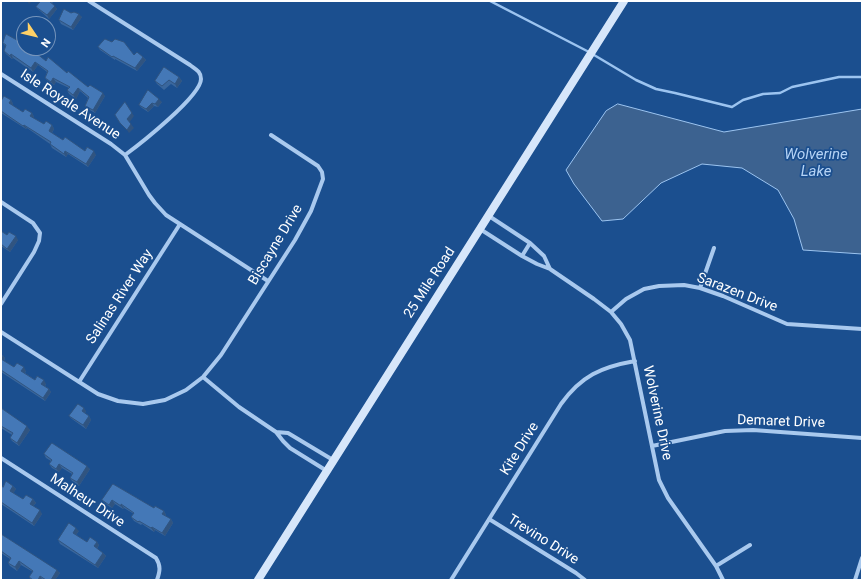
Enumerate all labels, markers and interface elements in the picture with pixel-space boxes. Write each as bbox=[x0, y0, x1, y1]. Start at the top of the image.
north arrow bbox=[16, 16, 56, 56]
text: N bbox=[38, 36, 53, 49]
street label: Isle Royale Avenue bbox=[17, 66, 123, 144]
water label: Wolverine Lake bbox=[784, 146, 848, 181]
street label: Biscayne Drive bbox=[245, 202, 307, 288]
street label: 25 Mile Road bbox=[401, 244, 459, 322]
street label: Salinas River Way bbox=[83, 247, 157, 347]
street label: Sarazen Drive bbox=[694, 270, 780, 316]
street label: Wolverine Drive bbox=[639, 364, 675, 462]
street label: Demaret Drive bbox=[737, 412, 825, 432]
street label: Kite Drive bbox=[497, 419, 543, 479]
street label: Malheur Drive bbox=[46, 471, 128, 531]
street label: Trevino Drive bbox=[504, 512, 582, 568]

